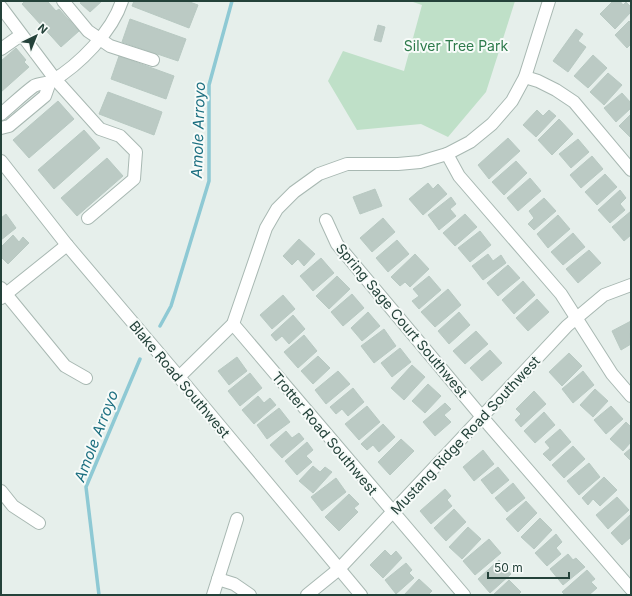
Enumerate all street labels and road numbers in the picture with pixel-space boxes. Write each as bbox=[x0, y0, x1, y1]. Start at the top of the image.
street label: Spring Sage Court Southwest bbox=[333, 240, 472, 401]
street label: Blake Road Southwest bbox=[126, 317, 234, 441]
street label: Mustang Ridge Road Southwest bbox=[387, 352, 543, 518]
street label: Trotter Road Southwest bbox=[269, 368, 382, 498]

